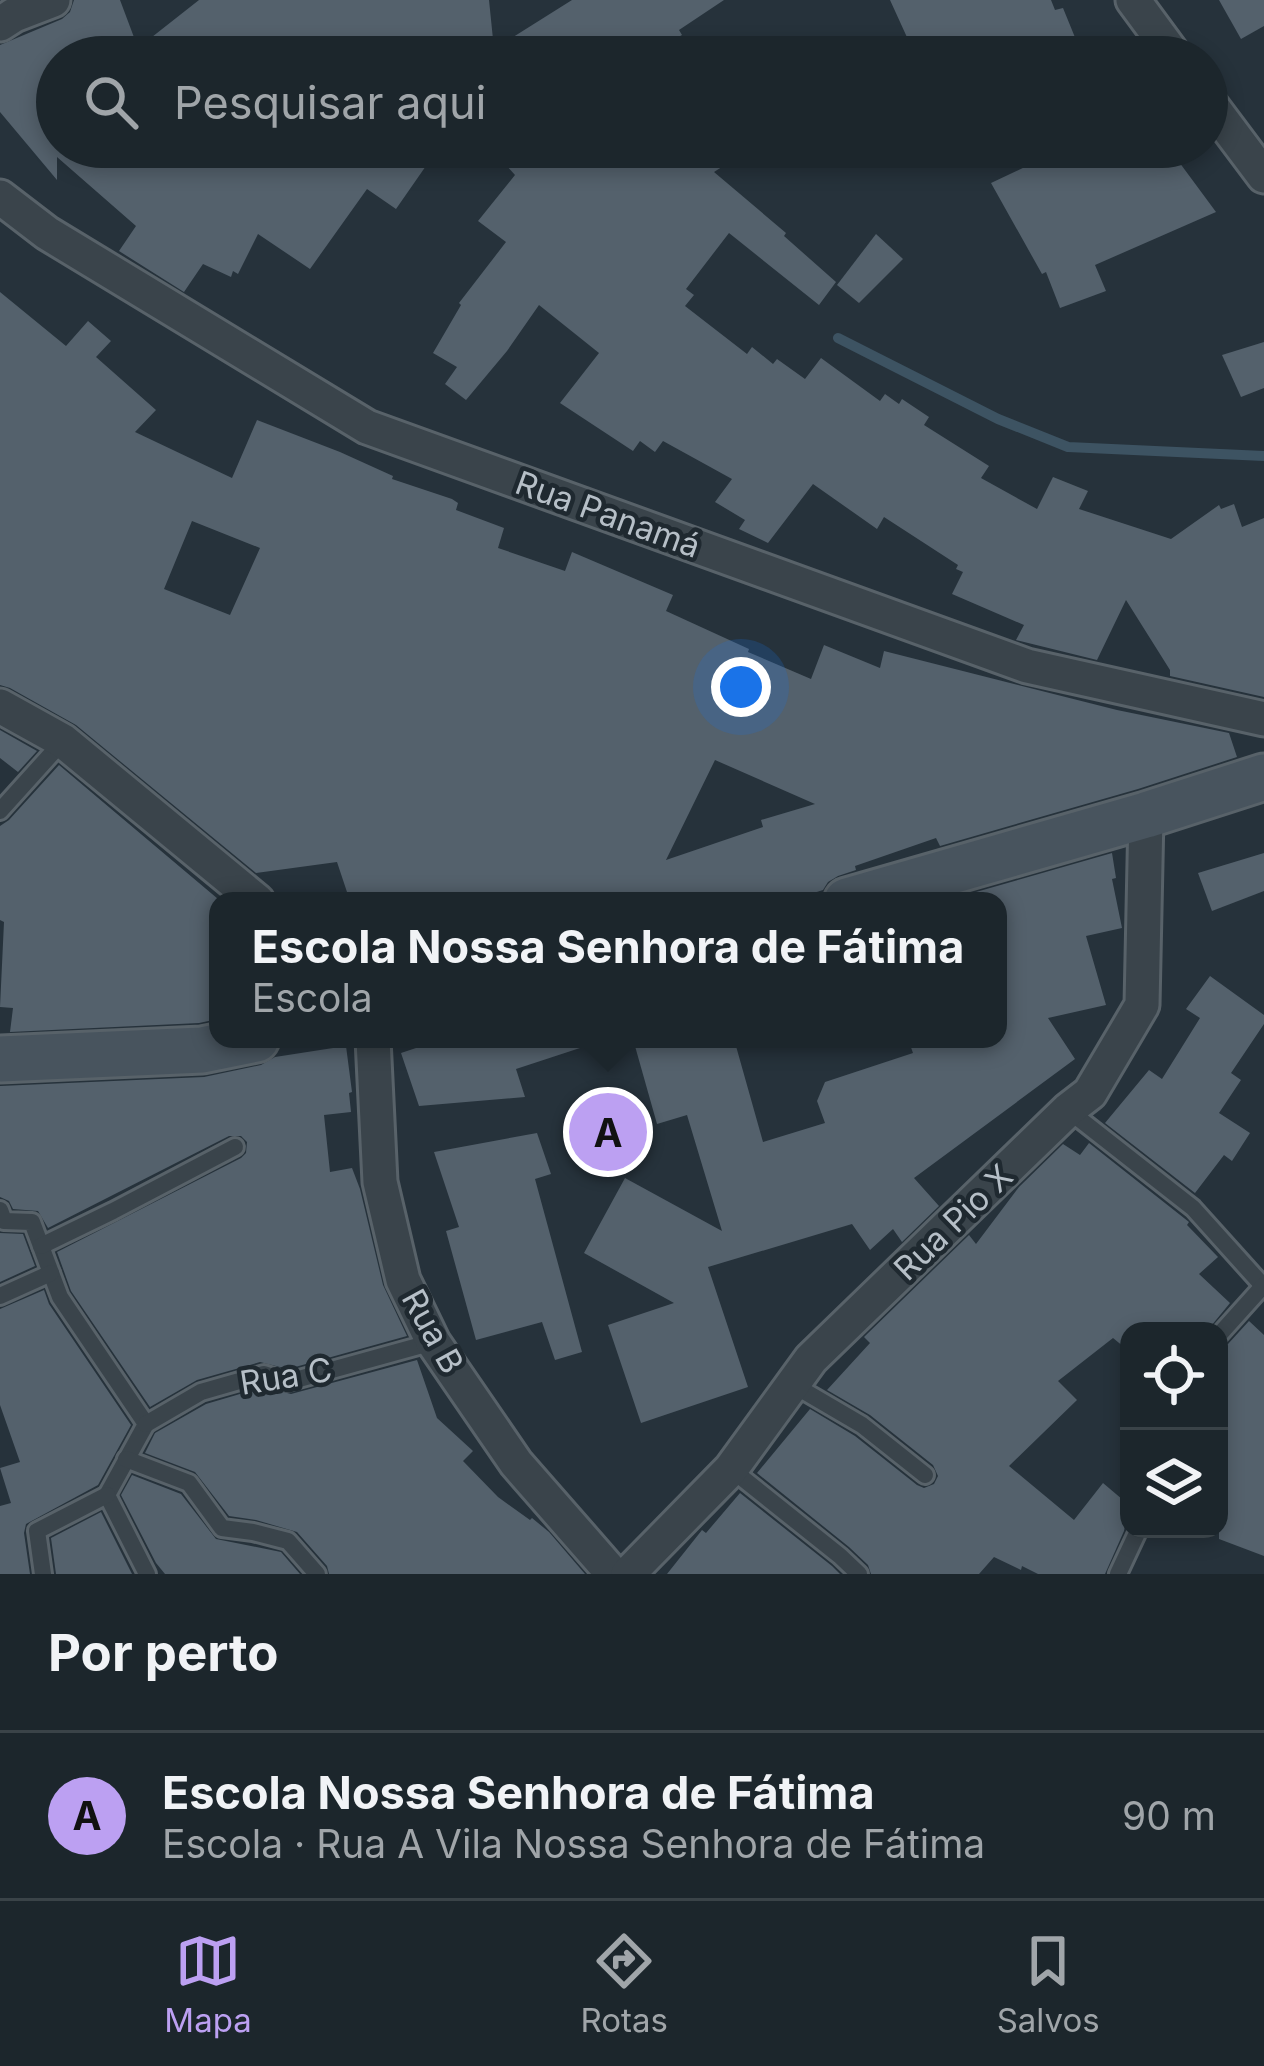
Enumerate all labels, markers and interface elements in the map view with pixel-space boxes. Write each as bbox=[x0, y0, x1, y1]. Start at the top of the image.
search box bbox=[36, 36, 1228, 168]
icon: search bbox=[78, 69, 144, 135]
text: Pesquisar aqui bbox=[174, 75, 487, 130]
street label: Rua Panamá bbox=[510, 462, 706, 566]
your location bbox=[711, 657, 771, 717]
popup bbox=[209, 892, 1007, 1048]
text: Escola Nossa Senhora de Fátima bbox=[252, 919, 964, 974]
text: Escola bbox=[252, 974, 373, 1021]
pin: A bbox=[569, 1087, 647, 1177]
street label: Rua Pio X bbox=[885, 1156, 1021, 1288]
street label: Rua B bbox=[394, 1282, 472, 1380]
map controls bbox=[1120, 1322, 1228, 1538]
button: locate bbox=[1120, 1322, 1228, 1430]
street label: Rua C bbox=[237, 1349, 335, 1403]
button: layers bbox=[1120, 1430, 1228, 1538]
text: Por perto bbox=[48, 1622, 279, 1683]
text: Escola Nossa Senhora de Fátima bbox=[162, 1765, 875, 1820]
text: A bbox=[72, 1792, 102, 1839]
text: 90 m bbox=[1122, 1792, 1216, 1839]
text: Escola · Rua A Vila Nossa Senhora de Fátima bbox=[162, 1820, 985, 1867]
tab: Mapa bbox=[164, 1928, 252, 2040]
tab: Rotas bbox=[580, 1928, 668, 2040]
tab: Salvos bbox=[997, 1928, 1100, 2040]

